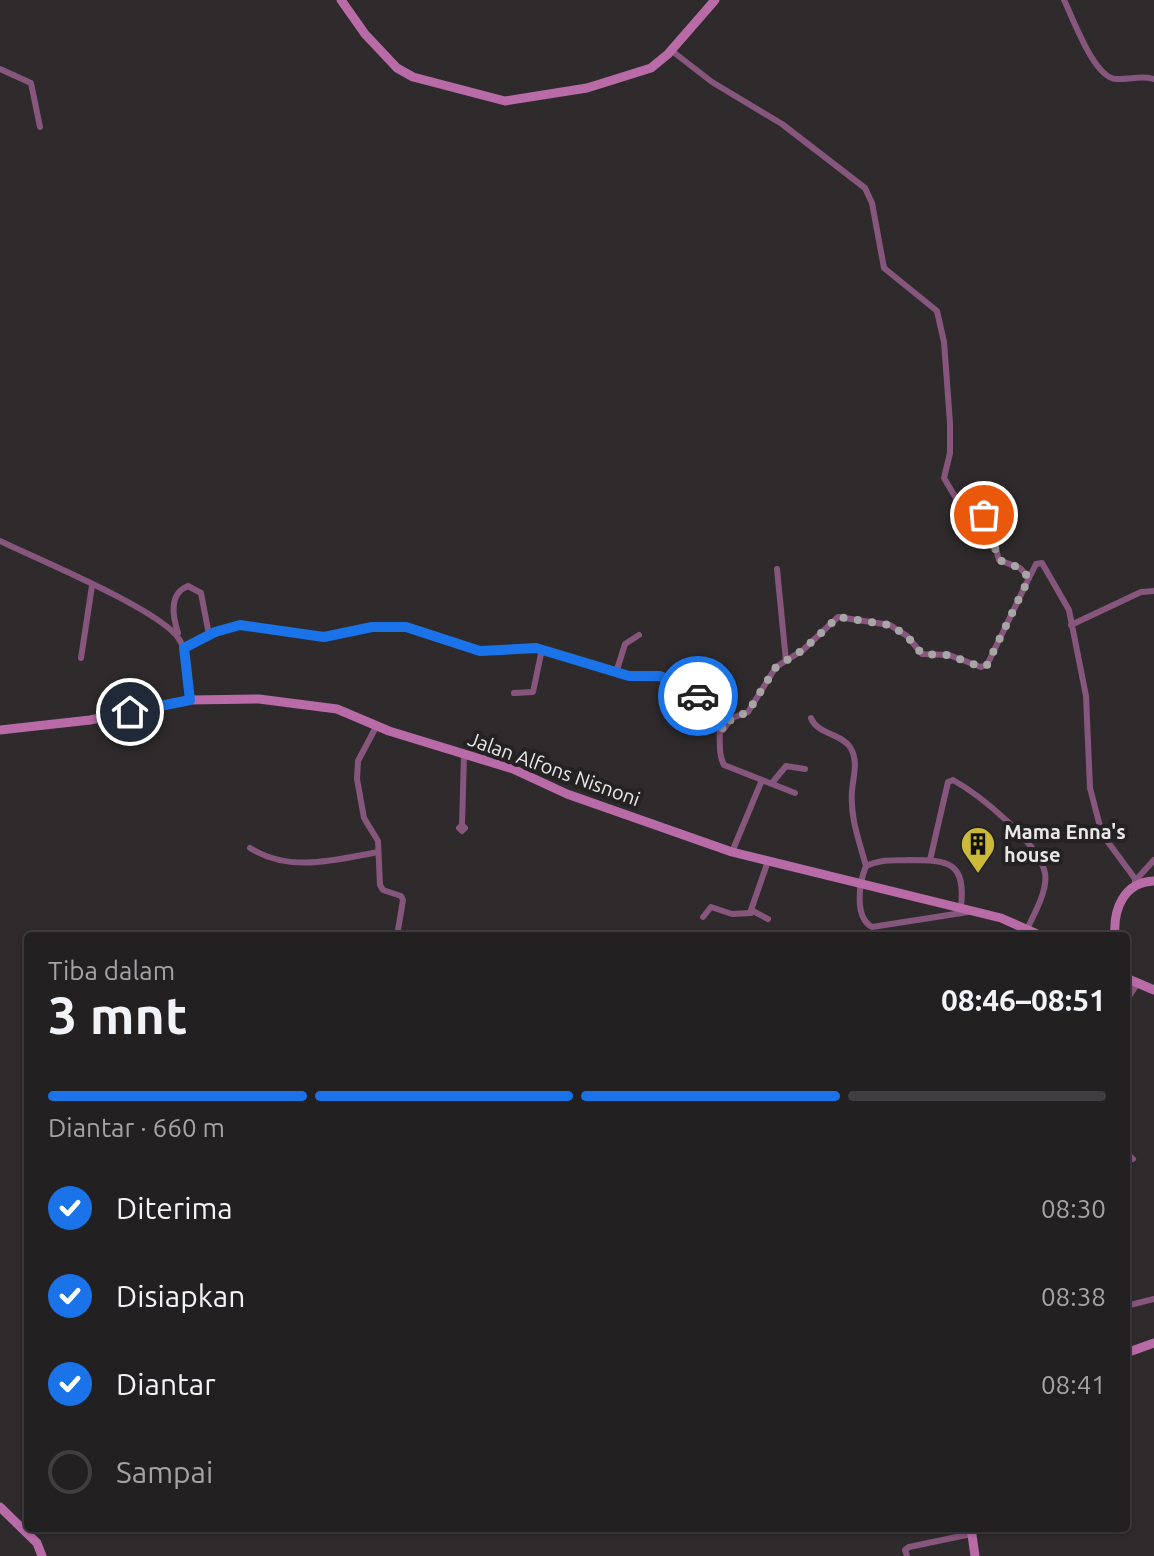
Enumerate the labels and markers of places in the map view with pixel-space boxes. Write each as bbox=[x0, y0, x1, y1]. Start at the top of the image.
pin bbox=[950, 481, 1018, 549]
pin bbox=[96, 678, 164, 746]
place label: Mama Enna's house bbox=[1004, 820, 1126, 866]
building icon: Mama Enna's house bbox=[959, 825, 997, 875]

